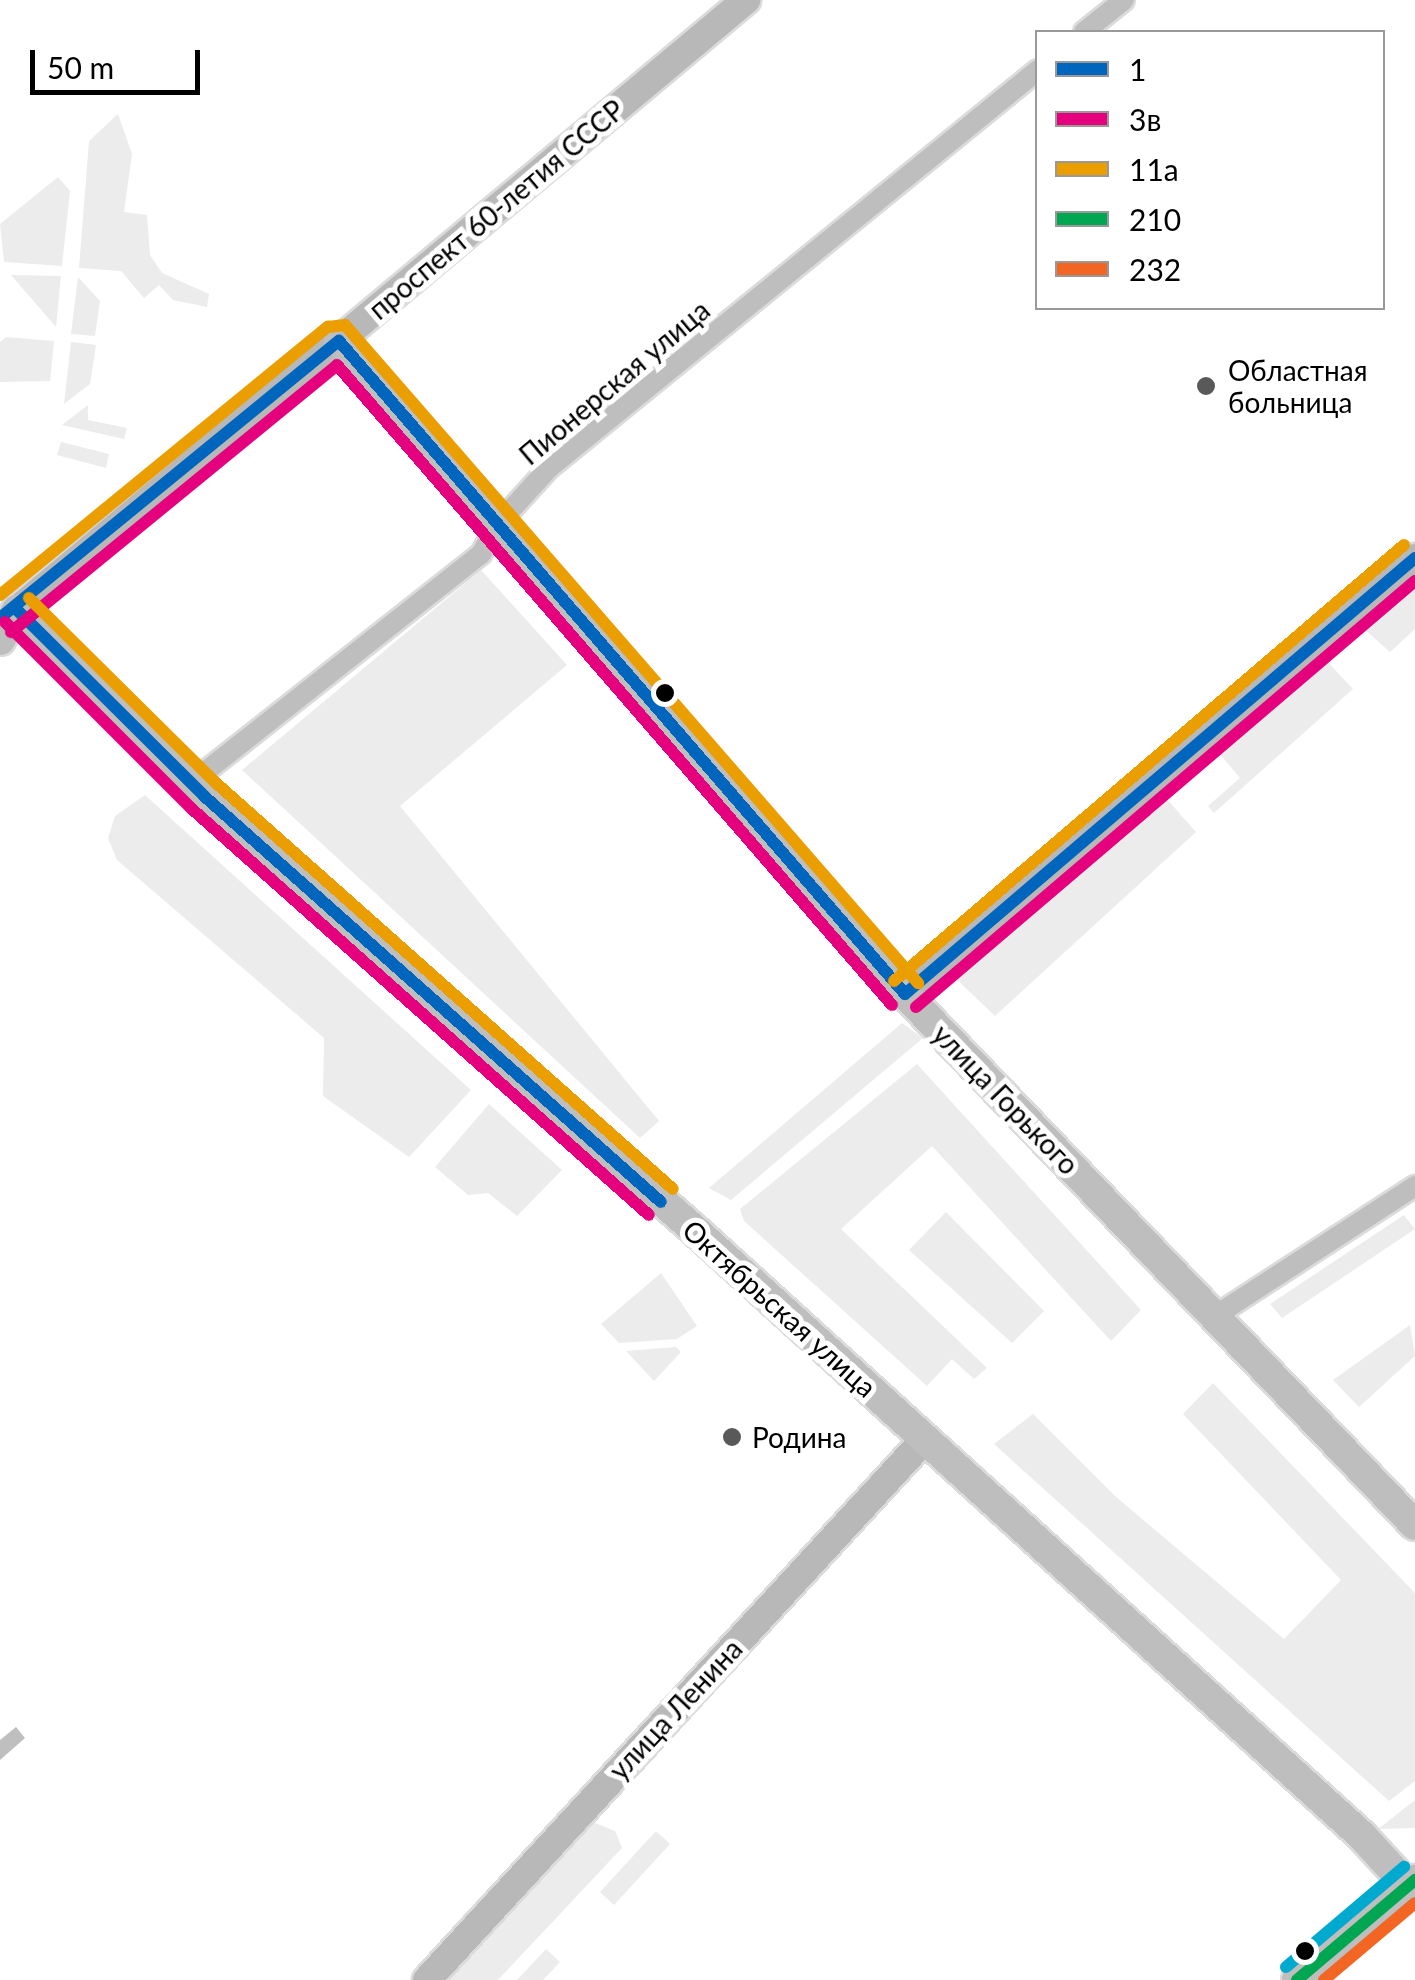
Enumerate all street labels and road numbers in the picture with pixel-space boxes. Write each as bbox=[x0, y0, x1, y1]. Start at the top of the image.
street label: проспект 60-летия СССР bbox=[361, 92, 631, 326]
street label: Пионерская улица bbox=[512, 293, 716, 471]
street label: улица Горького bbox=[926, 1017, 1086, 1181]
street label: Октябрьская улица bbox=[676, 1212, 884, 1404]
street label: улица Ленина bbox=[601, 1632, 749, 1786]

